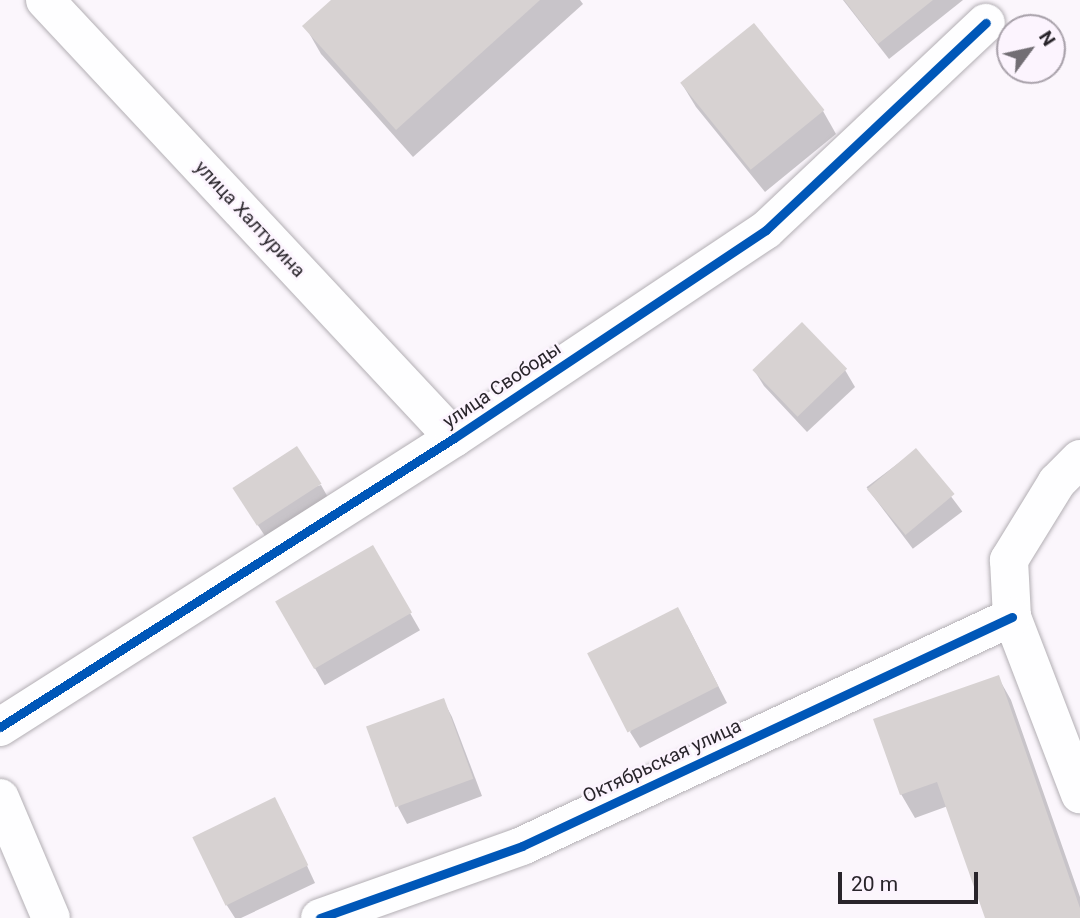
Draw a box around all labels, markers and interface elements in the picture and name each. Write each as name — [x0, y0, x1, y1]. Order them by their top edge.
north arrow — [996, 14, 1066, 84]
text: N — [1034, 26, 1061, 50]
street label: улица Халтурина — [190, 156, 310, 282]
street label: улица Свободы — [438, 337, 566, 433]
street label: Октябрьская улица — [579, 714, 745, 808]
scale bar — [842, 858, 982, 902]
text: 20 m — [851, 872, 898, 896]

